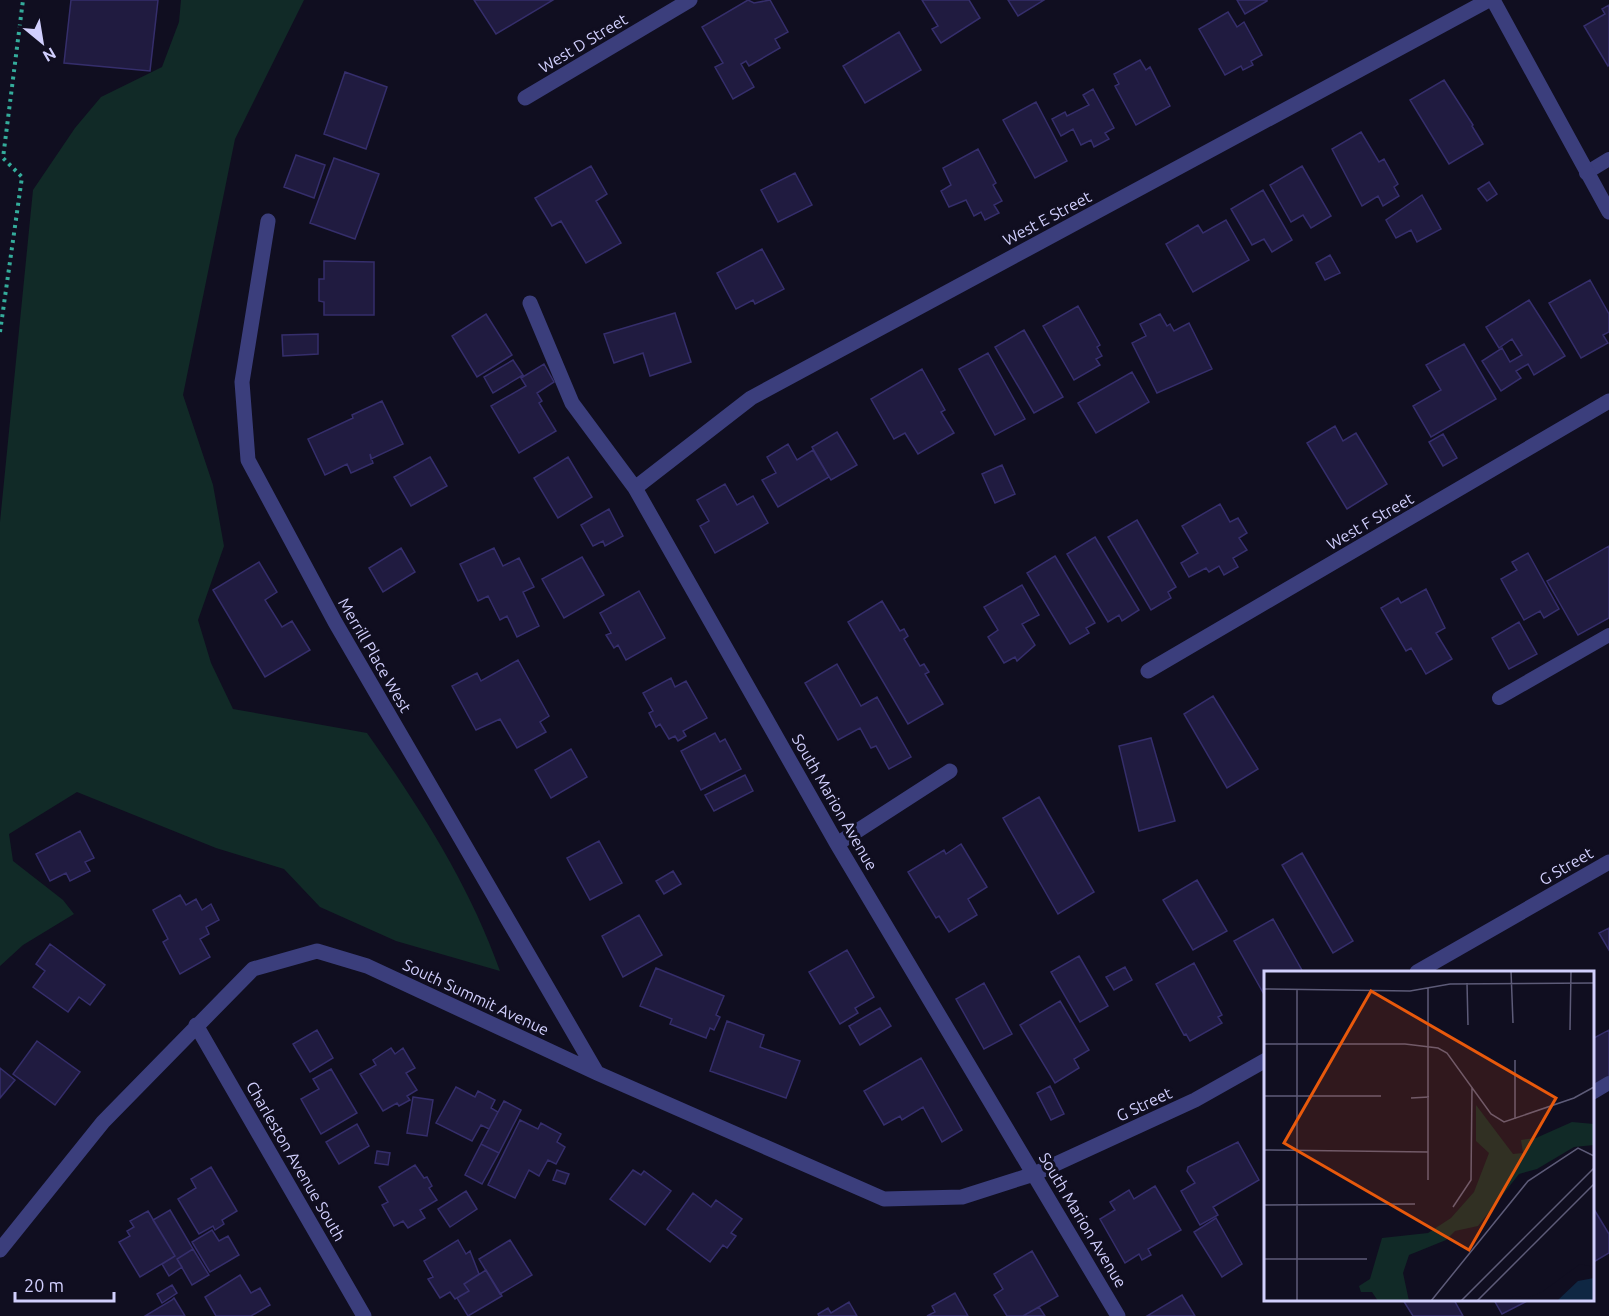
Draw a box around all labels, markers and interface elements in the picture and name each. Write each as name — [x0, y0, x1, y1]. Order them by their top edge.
street label: West D Street — [536, 9, 631, 76]
north arrow — [12, 12, 72, 72]
text: N — [40, 44, 59, 66]
street label: West E Street — [1000, 187, 1095, 249]
street label: West F Street — [1323, 489, 1417, 553]
street label: Merrill Place West — [335, 594, 415, 716]
street label: South Marion Avenue — [789, 731, 881, 873]
street label: G Street — [1536, 843, 1597, 889]
street label: South Summit Avenue — [400, 955, 552, 1039]
inset map — [1264, 971, 1594, 1301]
street label: Charleston Avenue South — [243, 1078, 349, 1244]
street label: G Street — [1113, 1083, 1175, 1125]
street label: South Marion Avenue — [1036, 1149, 1130, 1291]
scale bar — [15, 1265, 114, 1303]
text: 20 m — [24, 1275, 64, 1295]

